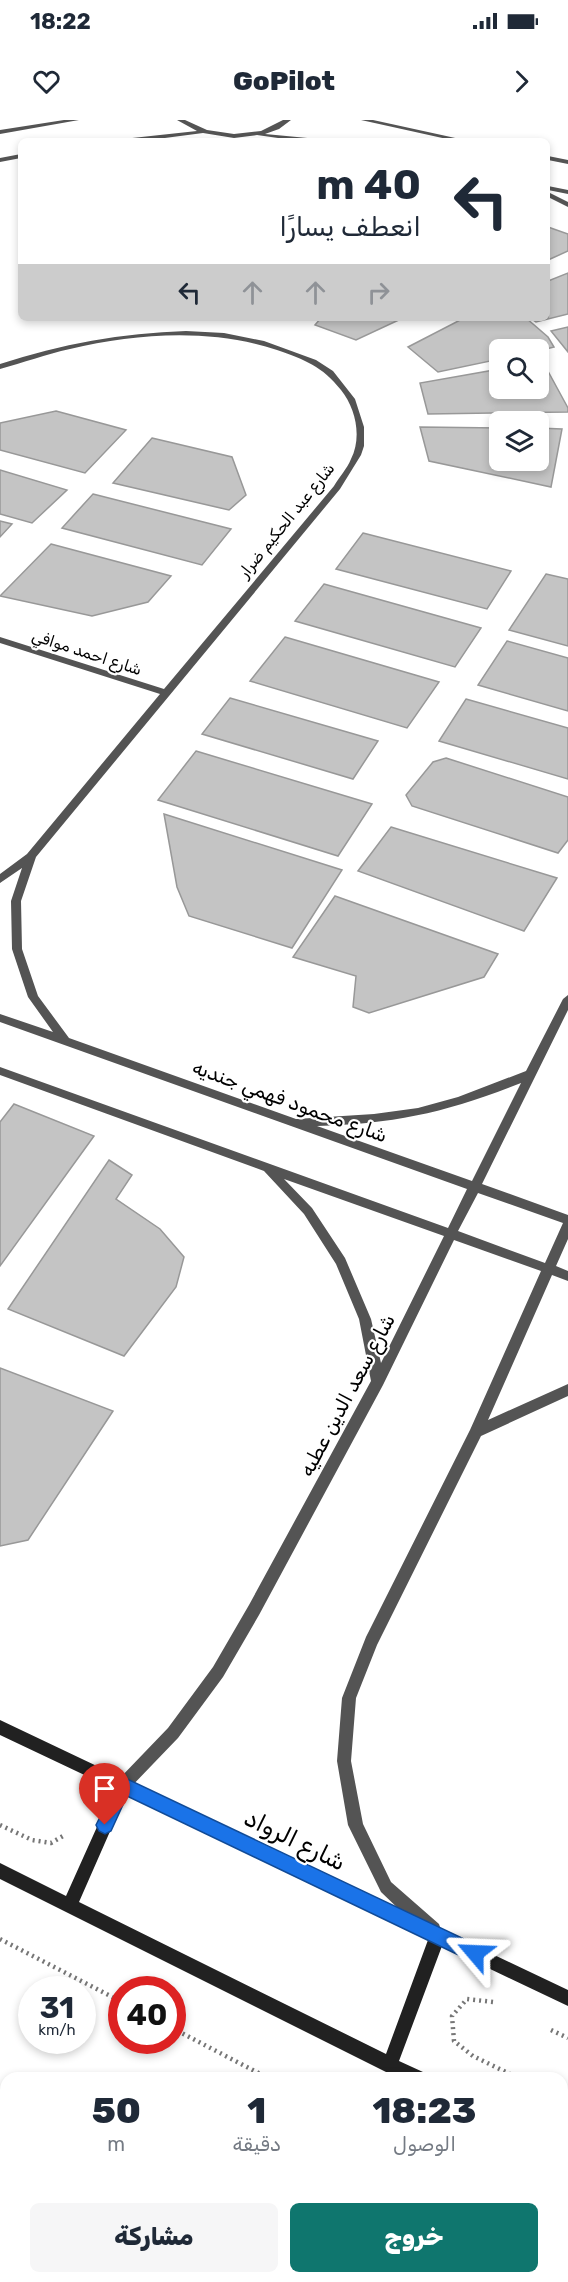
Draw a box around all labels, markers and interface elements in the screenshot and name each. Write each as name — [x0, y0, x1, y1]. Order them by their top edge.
text: 18:22 — [30, 8, 91, 35]
icon: heart — [30, 65, 63, 98]
text: GoPilot — [233, 65, 335, 97]
icon: forward — [505, 65, 538, 98]
text: 40 m — [316, 160, 421, 210]
icon: left — [442, 162, 520, 240]
text: انعطف يسارًا — [279, 211, 421, 243]
icon: left — [173, 276, 206, 309]
icon: ahead — [236, 276, 269, 309]
icon: ahead — [299, 276, 332, 309]
icon: right — [362, 276, 395, 309]
map controls — [489, 339, 549, 471]
button: search — [489, 339, 549, 399]
button: layers — [489, 411, 549, 471]
street label: شارع عبد الحكيم ضرار — [234, 459, 340, 584]
street label: شارع احمد موافي — [29, 626, 144, 682]
street label: شارع محمود فهمي جنديه — [188, 1055, 391, 1150]
street label: شارع سعد الدين عطيه — [294, 1310, 402, 1481]
pin — [79, 1763, 130, 1825]
icon: arrive — [88, 1772, 121, 1805]
street label: شارع الرواد — [239, 1803, 350, 1878]
position arrow — [443, 1921, 507, 1985]
speed limit sign: 40 — [108, 1976, 186, 2054]
text: 31 — [40, 1990, 74, 2026]
text: km/h — [38, 2021, 76, 2039]
text: 50 — [92, 2089, 141, 2132]
text: 1 — [247, 2089, 266, 2132]
text: 18:23 — [372, 2089, 476, 2132]
text: m — [107, 2132, 125, 2156]
text: دقيقة — [232, 2132, 281, 2156]
text: الوصول — [393, 2132, 456, 2156]
button: مشاركة — [30, 2203, 278, 2272]
button: خروج — [290, 2203, 538, 2272]

